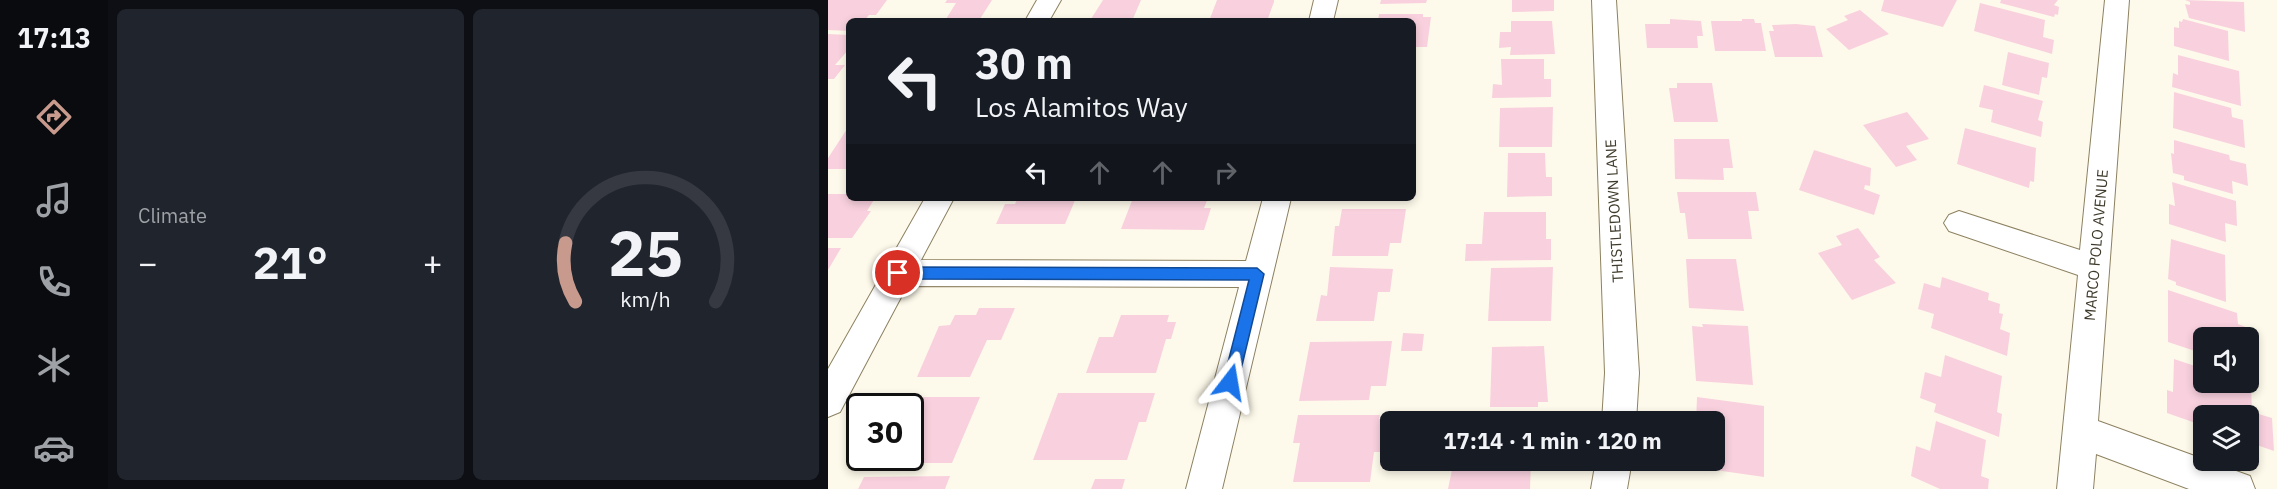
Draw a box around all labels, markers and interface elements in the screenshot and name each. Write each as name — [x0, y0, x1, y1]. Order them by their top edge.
text: 17:13 — [17, 20, 91, 55]
text: 30 m — [975, 36, 1073, 91]
icon: left — [876, 42, 954, 120]
text: Los Alamitos Way — [975, 89, 1188, 124]
icon: directions — [33, 96, 75, 138]
street label: THISTLEDOWN LANE — [1601, 139, 1627, 283]
icon: left — [1020, 156, 1053, 189]
icon: ahead — [1083, 156, 1116, 189]
icon: ahead — [1146, 156, 1179, 189]
icon: right — [1209, 156, 1242, 189]
street label: MARCO POLO AVENUE — [2080, 169, 2112, 321]
icon: music — [33, 179, 75, 221]
text: Climate — [138, 202, 207, 229]
text: 25 — [608, 212, 683, 293]
text: 21° — [253, 233, 328, 291]
text: − — [138, 241, 158, 284]
text: + — [423, 241, 443, 284]
pin — [872, 247, 923, 298]
icon: arrive — [881, 256, 914, 289]
icon: phone — [33, 261, 75, 303]
text: km/h — [621, 285, 671, 313]
map controls — [2193, 327, 2259, 471]
button: sound — [2193, 327, 2259, 393]
icon: climate — [33, 344, 75, 386]
position arrow — [1198, 350, 1262, 414]
speed limit sign: 30 — [846, 393, 924, 471]
button: layers — [2193, 405, 2259, 471]
text: 17:14 · 1 min · 120 m — [1443, 426, 1662, 455]
icon: car — [33, 427, 75, 469]

